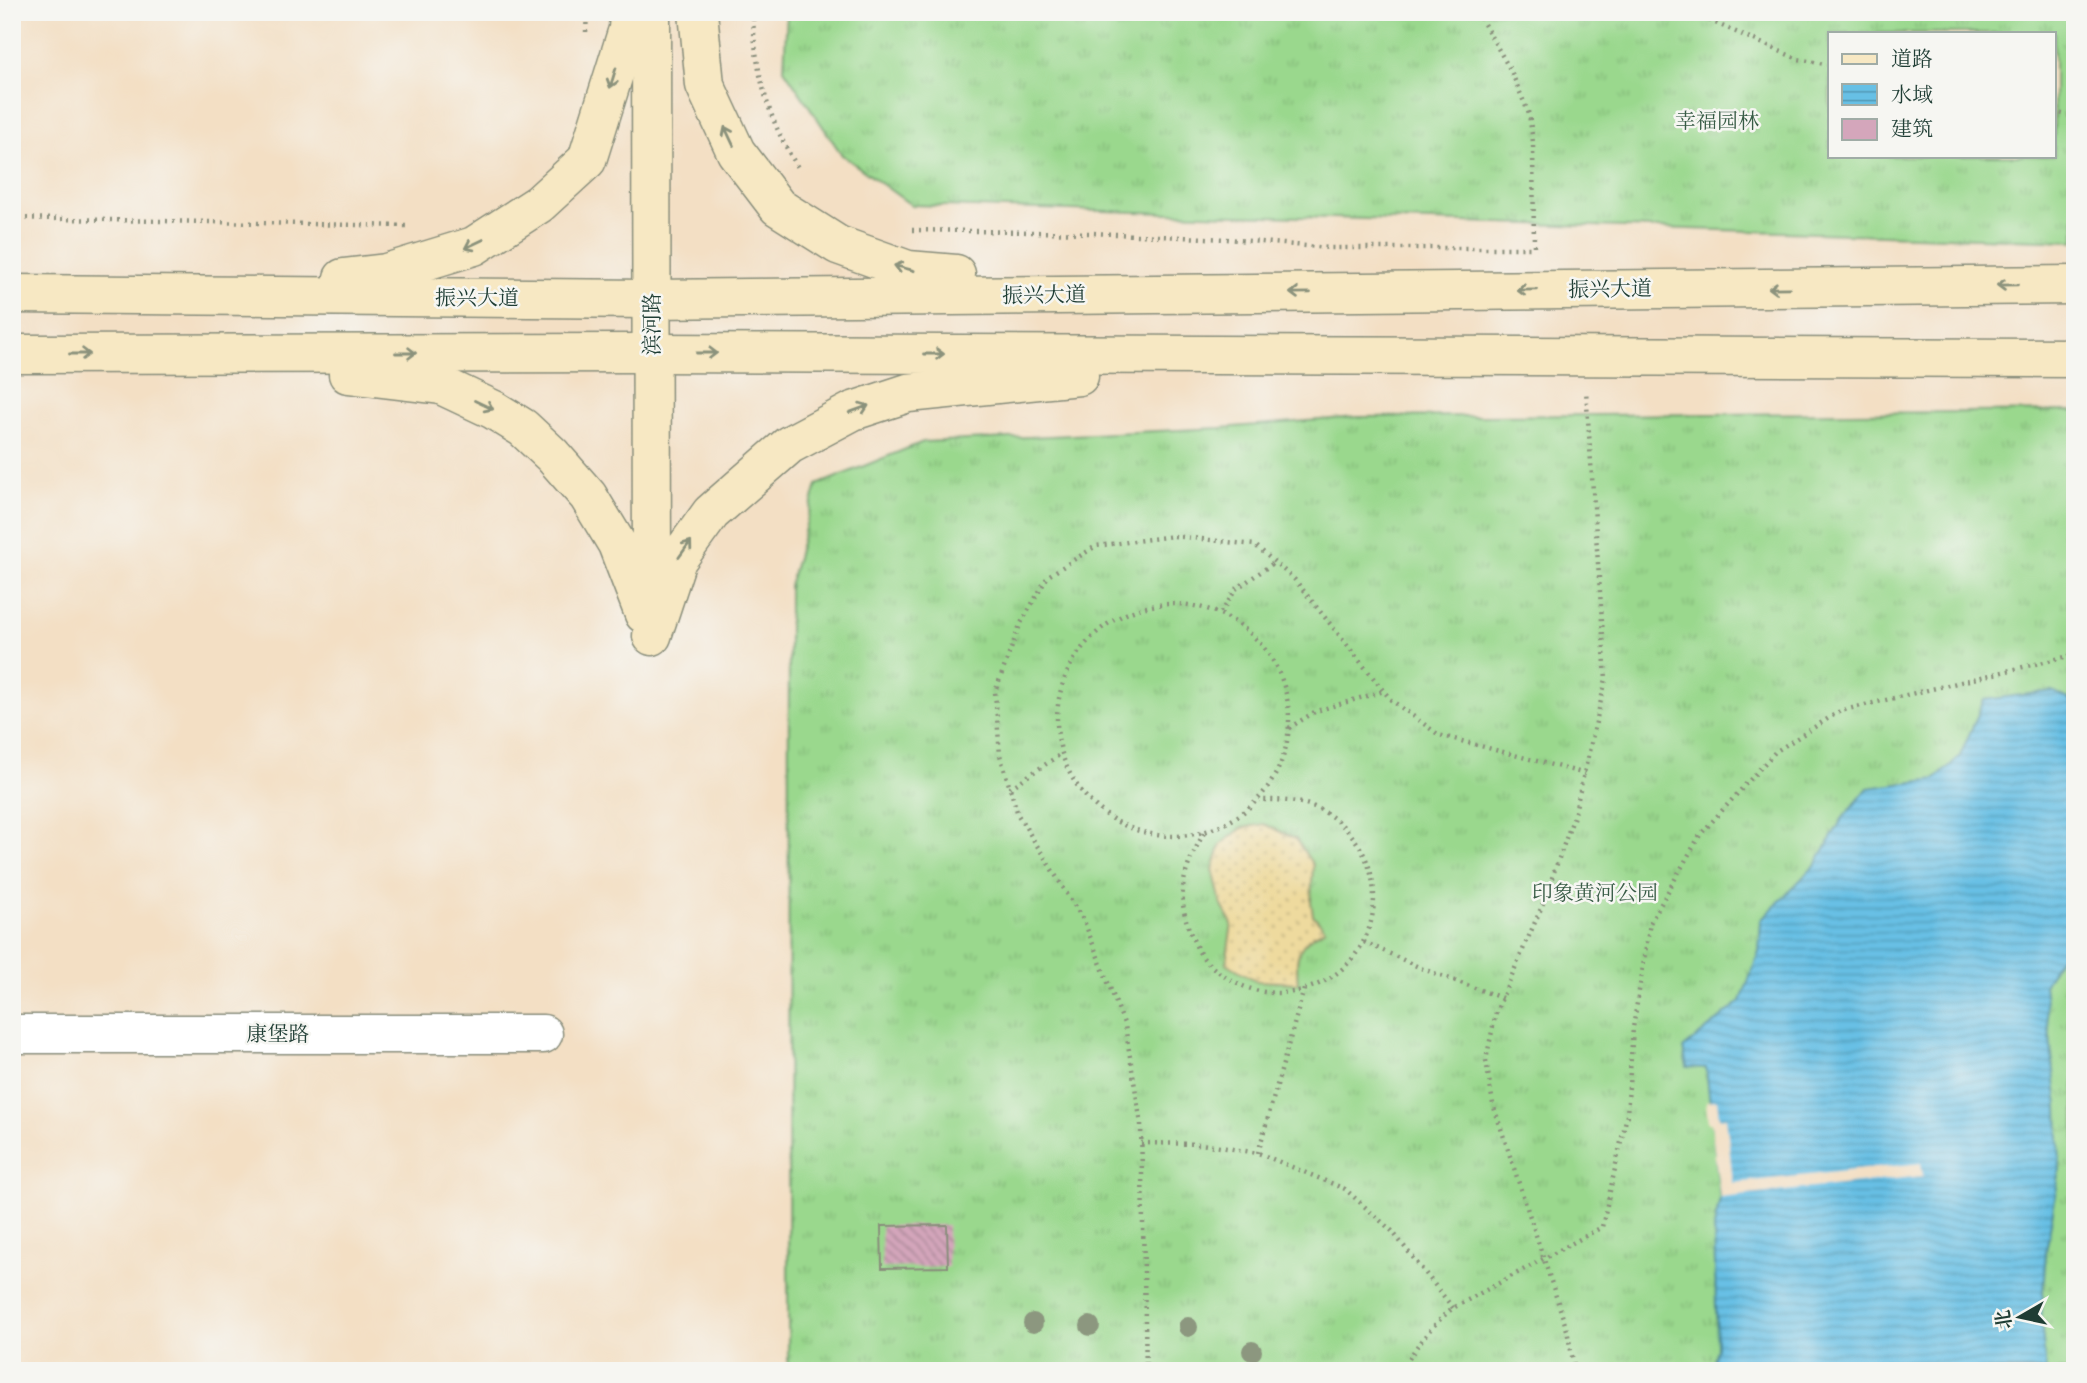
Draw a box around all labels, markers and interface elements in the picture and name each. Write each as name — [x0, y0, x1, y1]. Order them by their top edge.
legend — [1828, 32, 2056, 158]
text: 道路 — [1891, 46, 1933, 75]
one-way arrow — [605, 67, 618, 89]
text: 水域 — [1891, 82, 1933, 111]
park label: 幸福园林 — [1675, 108, 1759, 137]
text: 建筑 — [1891, 116, 1933, 145]
one-way arrow — [722, 126, 735, 147]
one-way arrow — [464, 238, 485, 251]
one-way arrow — [894, 261, 916, 274]
street label: 振兴大道 — [1568, 275, 1652, 306]
one-way arrow — [1995, 278, 2018, 292]
street label: 振兴大道 — [1002, 281, 1086, 312]
one-way arrow — [1768, 281, 1791, 294]
one-way arrow — [1516, 283, 1539, 297]
street label: 振兴大道 — [435, 285, 519, 314]
one-way arrow — [1288, 286, 1311, 299]
street label: 滨河路 — [639, 293, 668, 356]
one-way arrow — [394, 346, 417, 360]
one-way arrow — [695, 346, 718, 360]
one-way arrow — [69, 347, 92, 361]
one-way arrow — [923, 347, 946, 361]
one-way arrow — [473, 399, 494, 412]
one-way arrow — [848, 402, 870, 415]
one-way arrow — [677, 540, 692, 559]
park label: 印象黄河公园 — [1532, 880, 1658, 909]
street label: 康堡路 — [247, 1021, 310, 1050]
north arrow — [1986, 1282, 2056, 1352]
text: 北 — [1991, 1308, 2020, 1331]

